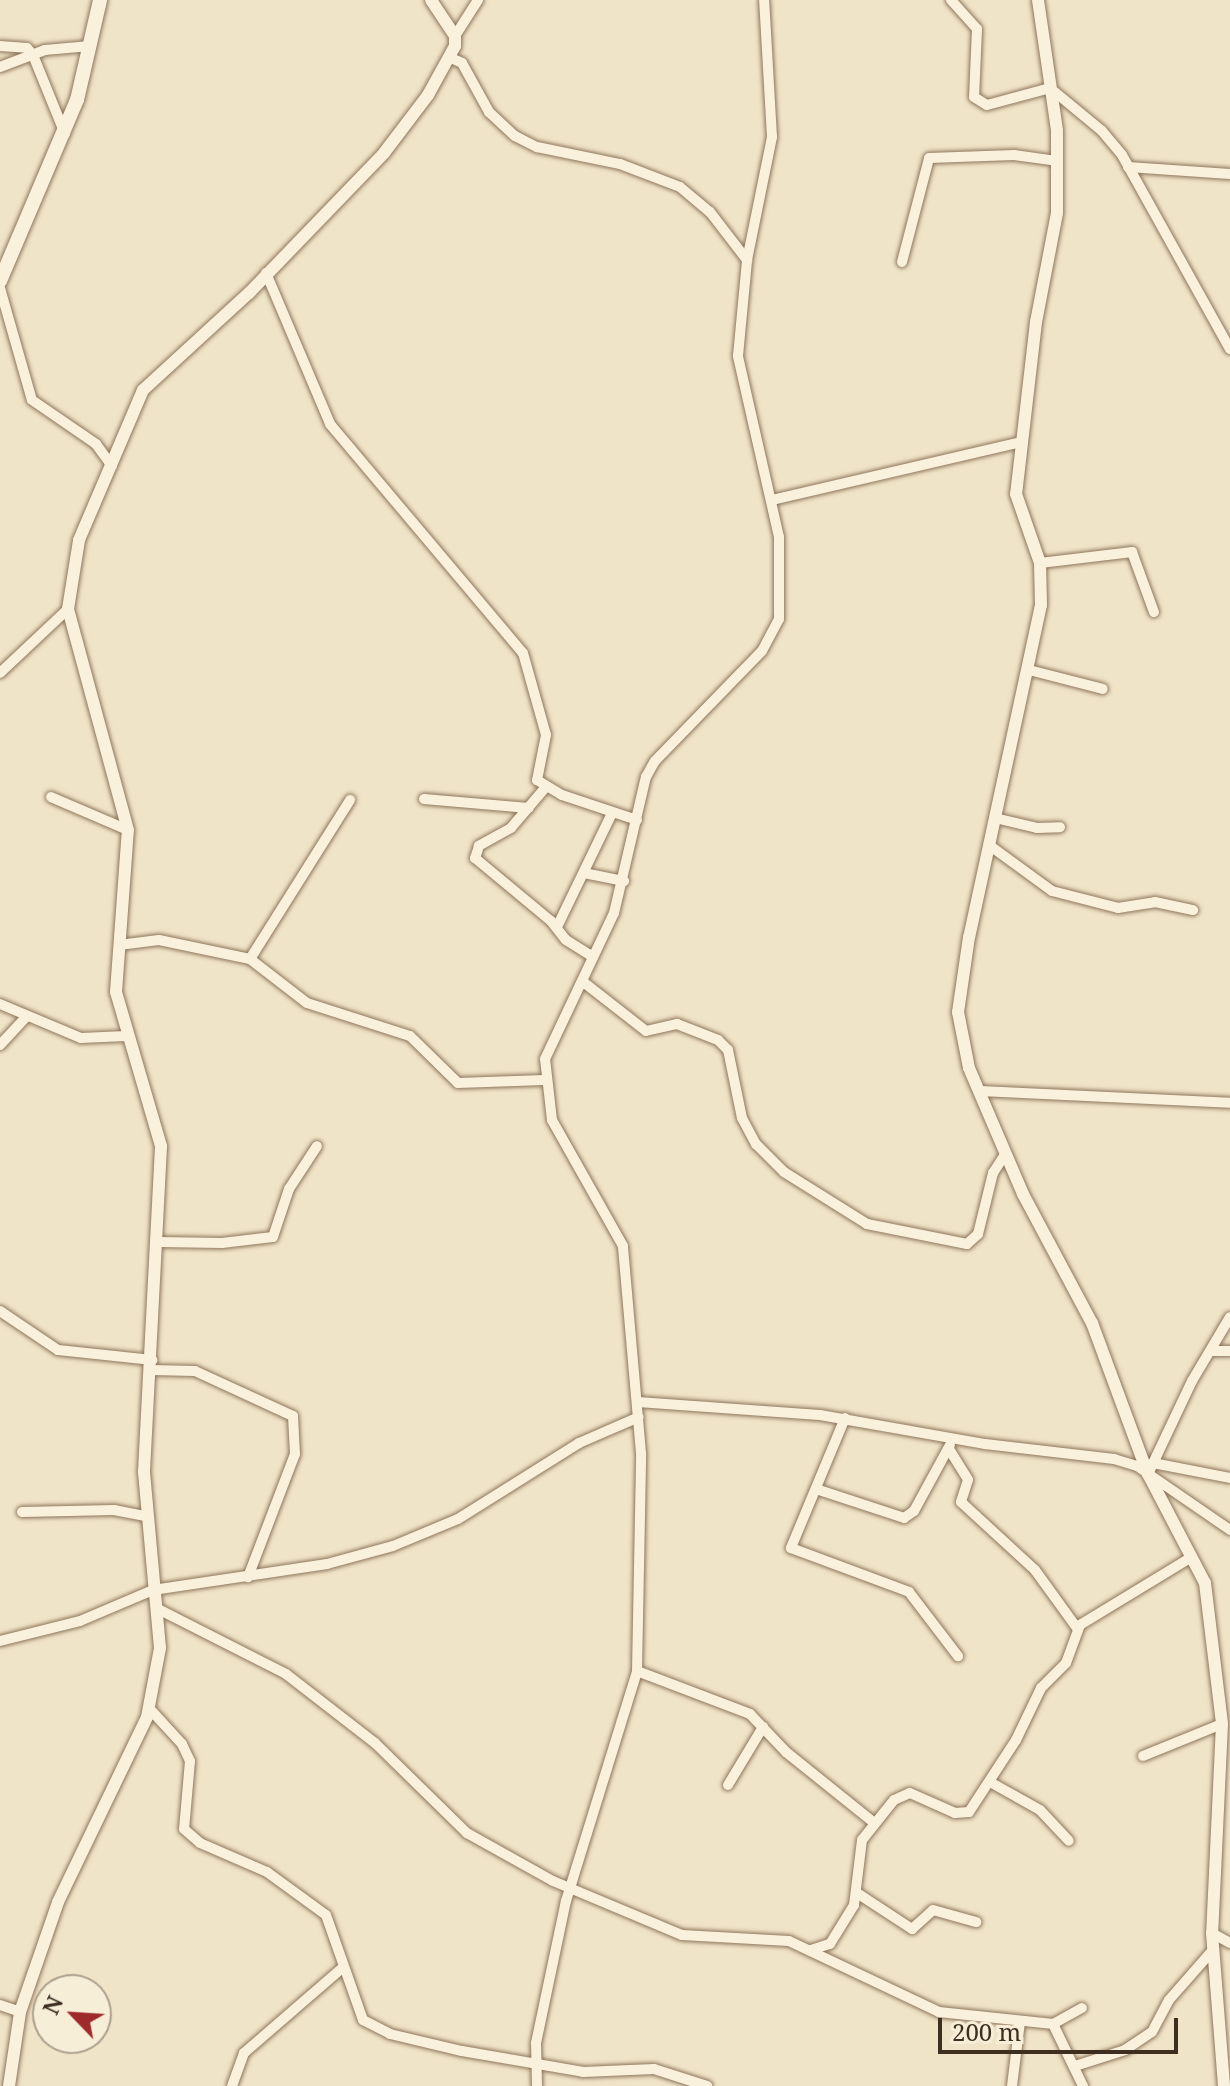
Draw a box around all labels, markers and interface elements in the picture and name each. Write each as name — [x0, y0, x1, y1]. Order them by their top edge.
north arrow — [32, 1974, 112, 2054]
text: N — [35, 1991, 69, 2019]
scale bar — [942, 2002, 1182, 2052]
text: 200 m — [952, 2015, 1021, 2048]

